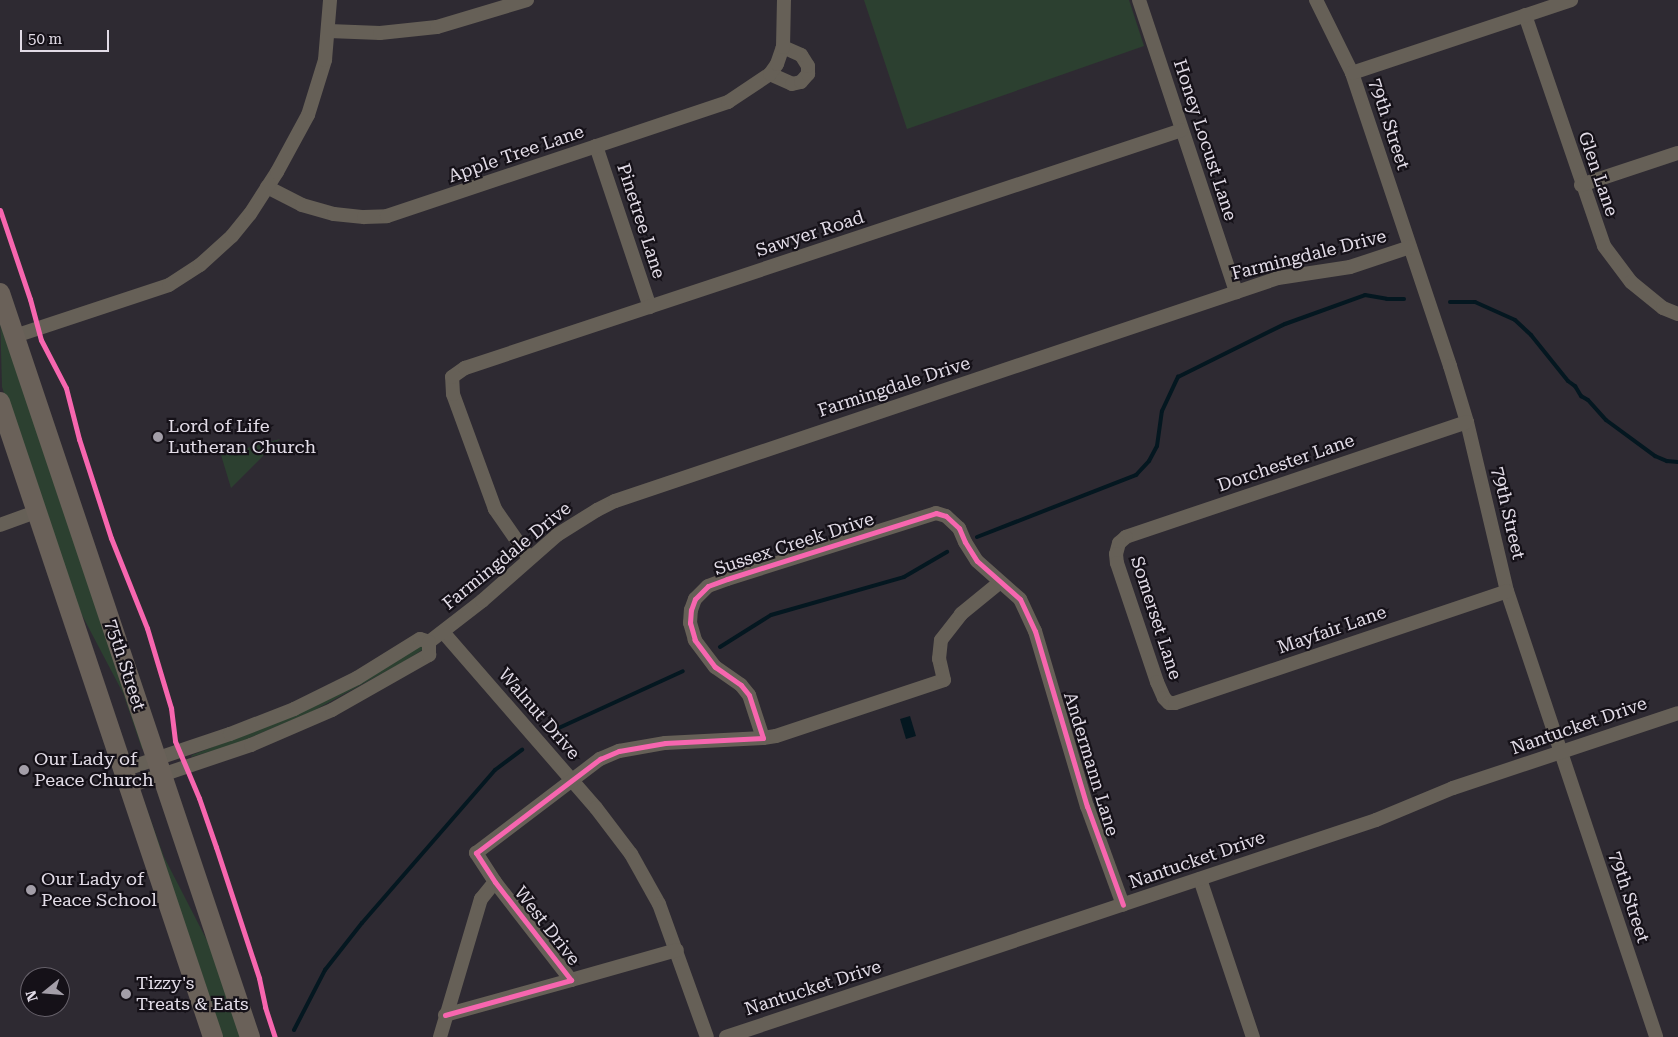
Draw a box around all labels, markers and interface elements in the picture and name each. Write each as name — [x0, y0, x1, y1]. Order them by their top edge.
scale bar — [22, 20, 111, 52]
text: 50 m — [28, 30, 62, 48]
street label: Honey Locust Lane — [1169, 57, 1241, 223]
street label: 79th Street — [1364, 76, 1414, 172]
street label: Apple Tree Lane — [445, 121, 587, 187]
street label: Glen Lane — [1573, 129, 1623, 219]
street label: Pinetree Lane — [612, 161, 670, 281]
street label: Sawyer Road — [753, 206, 867, 262]
street label: Farmingdale Drive — [1229, 225, 1389, 285]
street label: Farmingdale Drive — [815, 352, 973, 422]
place label: Lord of Life Lutheran Church — [168, 416, 316, 458]
street label: Dorchester Lane — [1215, 429, 1357, 497]
marker: Lord of Life Lutheran Church — [152, 431, 164, 443]
street label: 79th Street — [1487, 464, 1529, 562]
street label: Farmingdale Drive — [438, 498, 576, 614]
street label: Sussex Creek Drive — [711, 508, 877, 580]
street label: Somerset Lane — [1126, 554, 1186, 682]
street label: Mayfair Lane — [1275, 601, 1389, 659]
street label: 75th Street — [100, 617, 150, 713]
street label: Walnut Drive — [494, 664, 584, 764]
street label: Andermann Lane — [1059, 689, 1123, 839]
street label: Nantucket Drive — [1508, 693, 1650, 759]
place label: Our Lady of Peace Church — [34, 749, 154, 792]
marker: Our Lady of Peace Church — [18, 764, 30, 776]
street label: Nantucket Drive — [1126, 827, 1268, 893]
street label: 79th Street — [1604, 849, 1654, 945]
place label: Our Lady of Peace School — [41, 869, 157, 912]
street label: West Drive — [509, 882, 585, 970]
marker: Our Lady of Peace School — [25, 884, 37, 896]
street label: Nantucket Drive — [742, 956, 884, 1020]
north arrow — [20, 967, 70, 1017]
place label: Tizzy's Treats & Eats — [136, 973, 249, 1016]
marker: Tizzy's Treats & Eats — [120, 988, 132, 1000]
text: N — [22, 989, 41, 1004]

